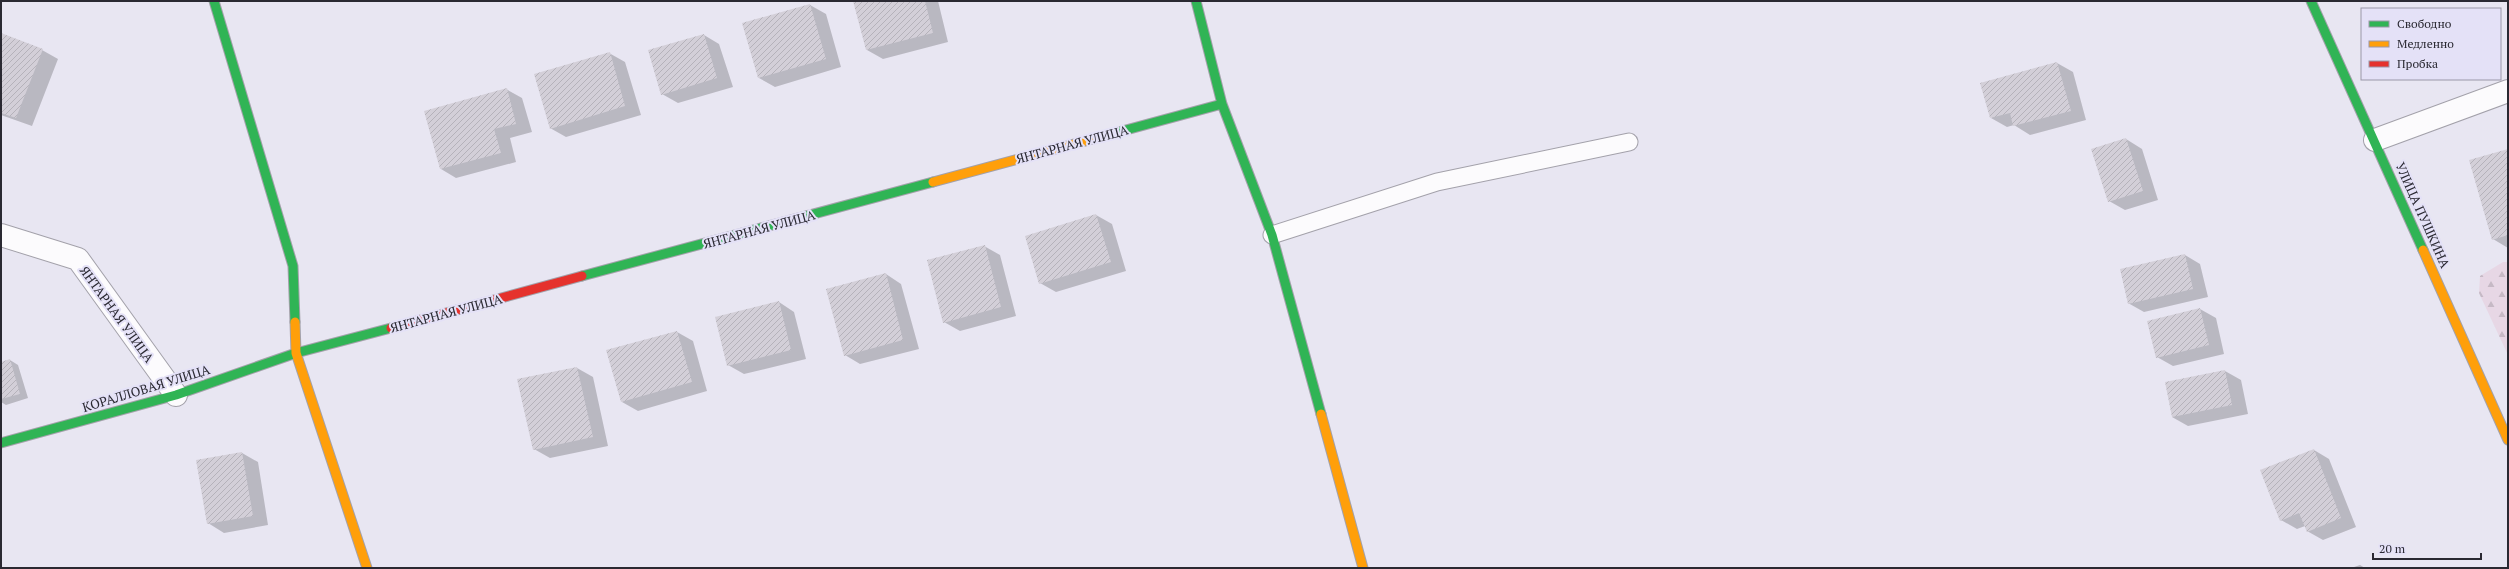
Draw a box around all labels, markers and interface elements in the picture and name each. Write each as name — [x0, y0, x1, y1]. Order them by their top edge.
legend — [2361, 8, 2501, 80]
text: Свободно — [2397, 16, 2452, 31]
text: Медленно — [2397, 36, 2454, 51]
text: Пробка — [2397, 56, 2438, 71]
street label: ЯНТАРНАЯ УЛИЦА — [1014, 120, 1130, 168]
street label: УЛИЦА ПУШКИНА — [2392, 159, 2454, 271]
street label: ЯНТАРНАЯ УЛИЦА — [701, 205, 817, 253]
street label: ЯНТАРНАЯ УЛИЦА — [76, 262, 158, 366]
street label: ЯНТАРНАЯ УЛИЦА — [388, 289, 504, 337]
street label: КОРАЛЛОВАЯ УЛИЦА — [80, 360, 212, 416]
scale bar — [2373, 535, 2481, 561]
text: 20 m — [2379, 541, 2406, 556]

